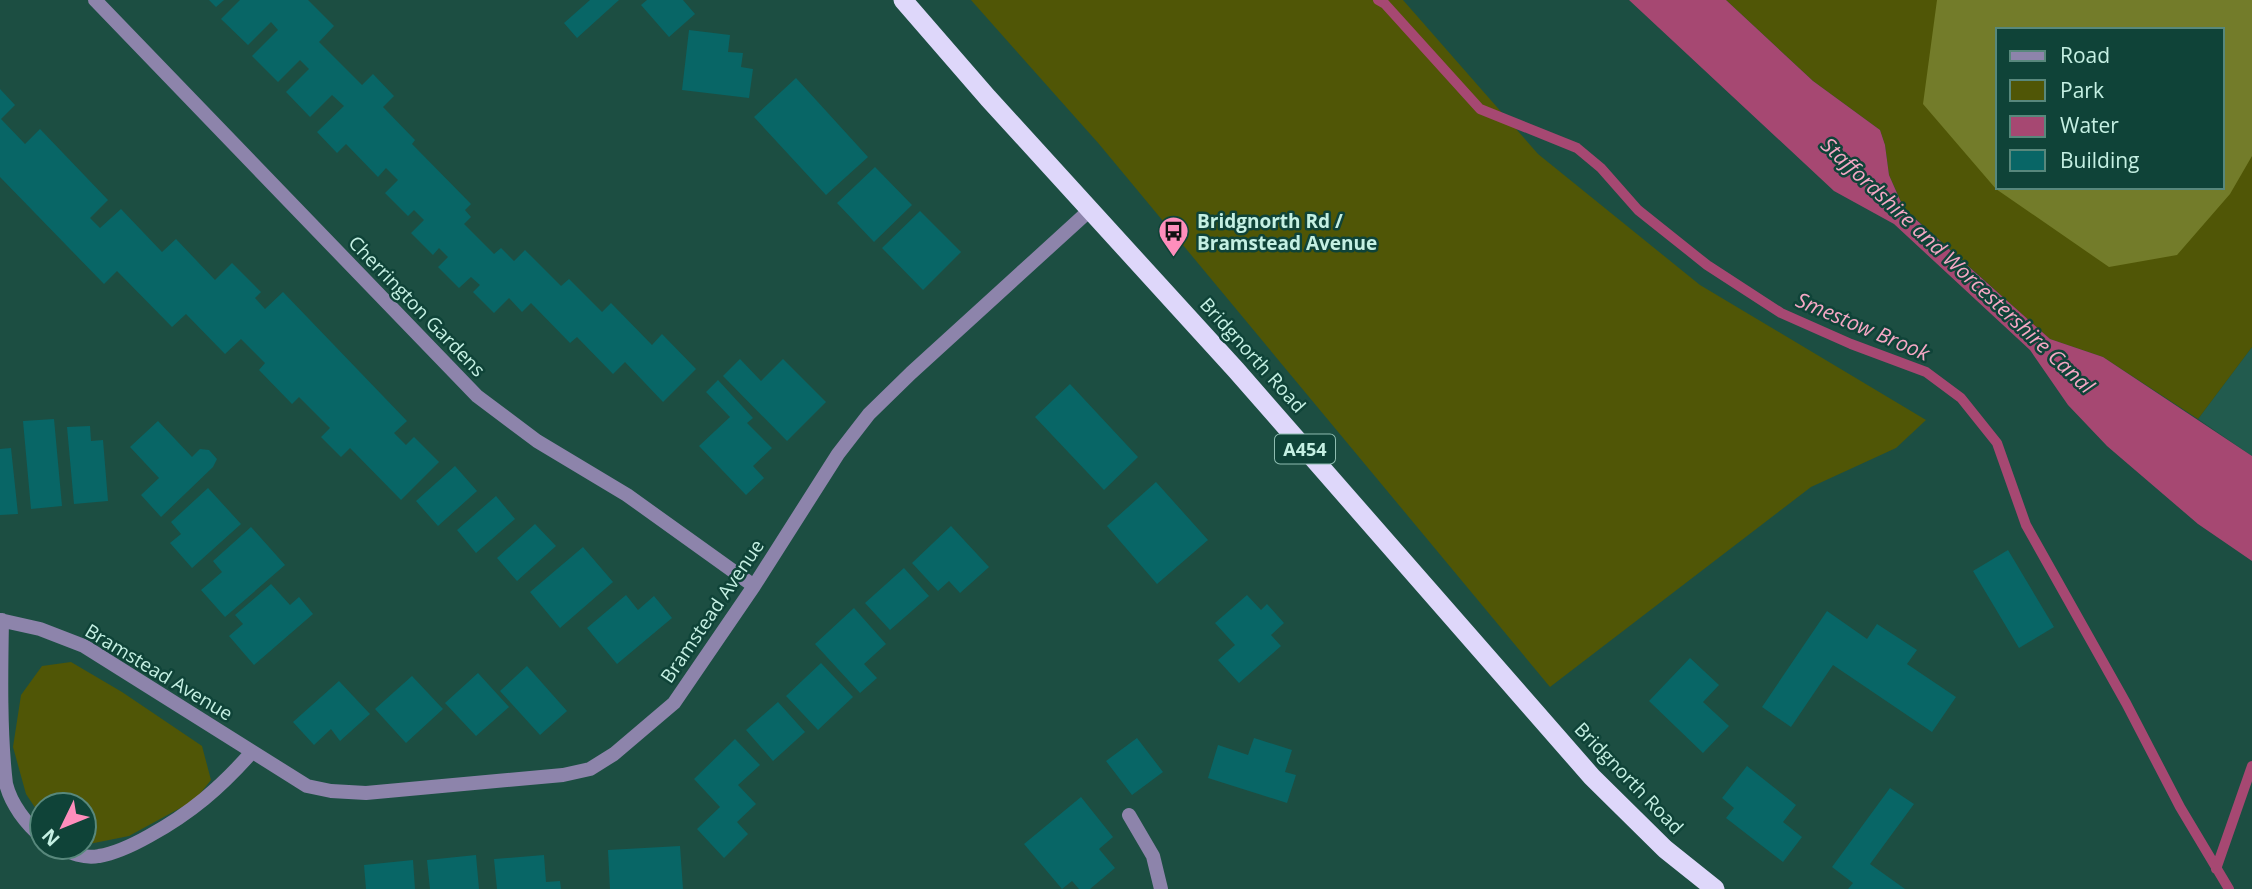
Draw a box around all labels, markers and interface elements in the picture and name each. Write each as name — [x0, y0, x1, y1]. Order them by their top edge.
legend — [1996, 28, 2224, 189]
text: Road — [2060, 41, 2110, 69]
text: Park — [2060, 76, 2104, 104]
text: Water — [2060, 111, 2119, 139]
water label: Staffordshire and Worcestershire Canal — [1815, 131, 2101, 400]
text: Building — [2060, 146, 2139, 174]
place label: Bridgnorth Rd / Bramstead Avenue — [1197, 208, 1377, 256]
bus stop icon: Bridgnorth Rd / Bramstead Avenue — [1157, 215, 1191, 259]
street label: Cherrington Gardens — [343, 230, 491, 382]
water label: Smestow Brook — [1792, 285, 1935, 367]
street label: Bridgnorth Road — [1194, 292, 1312, 418]
road number: A454 — [1275, 434, 1335, 463]
street label: Bramstead Avenue — [654, 534, 770, 688]
street label: Bramstead Avenue — [80, 618, 238, 726]
street label: Bridgnorth Road — [1569, 716, 1689, 840]
north arrow — [28, 791, 98, 861]
text: N — [36, 823, 65, 852]

